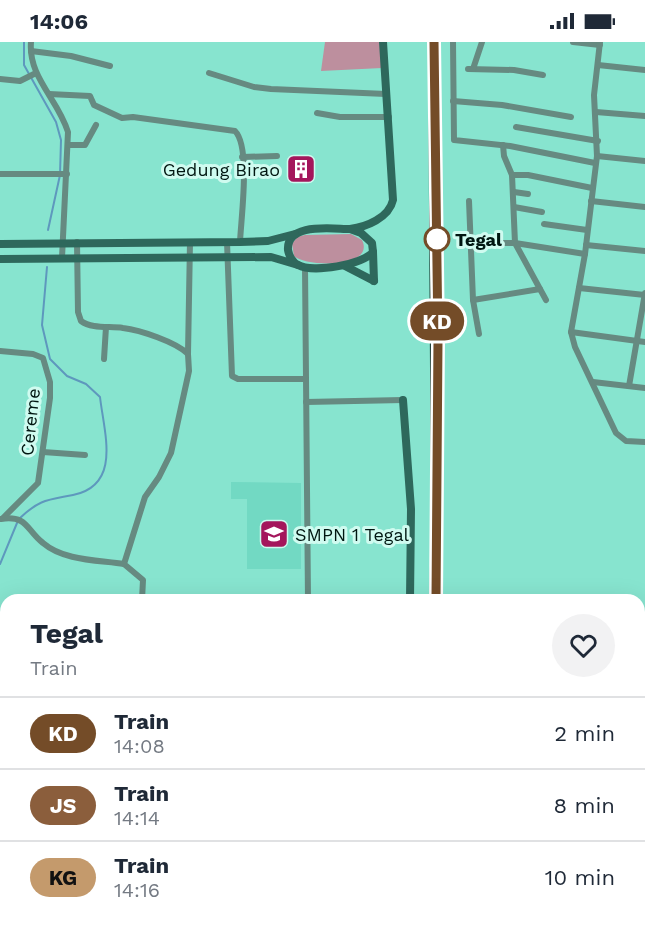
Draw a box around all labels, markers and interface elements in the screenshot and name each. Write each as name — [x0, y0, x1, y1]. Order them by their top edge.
text: 14:06 — [30, 9, 88, 34]
building icon: Gedung Birao — [285, 153, 317, 185]
place label: Gedung Birao — [163, 159, 280, 180]
marker: Tegal — [424, 226, 450, 252]
place label: Tegal — [455, 229, 502, 250]
line badge: KD — [410, 302, 464, 340]
text: KD — [422, 309, 452, 334]
street label: Cereme — [16, 387, 44, 457]
school or university icon: SMPN 1 Tegal — [258, 518, 290, 550]
place label: SMPN 1 Tegal — [295, 524, 410, 545]
button: heart — [552, 614, 615, 677]
text: Tegal — [30, 617, 103, 650]
text: Train — [30, 656, 78, 680]
text: Train — [114, 709, 169, 734]
text: KD — [48, 721, 78, 746]
text: 2 min — [554, 721, 615, 746]
text: 14:08 — [114, 734, 165, 758]
text: Train — [114, 781, 169, 806]
text: JS — [50, 793, 76, 818]
text: 8 min — [554, 793, 615, 818]
text: 14:14 — [114, 806, 160, 830]
text: Train — [114, 853, 169, 878]
text: KG — [49, 865, 77, 890]
text: 10 min — [545, 865, 615, 890]
text: 14:16 — [114, 878, 160, 902]

